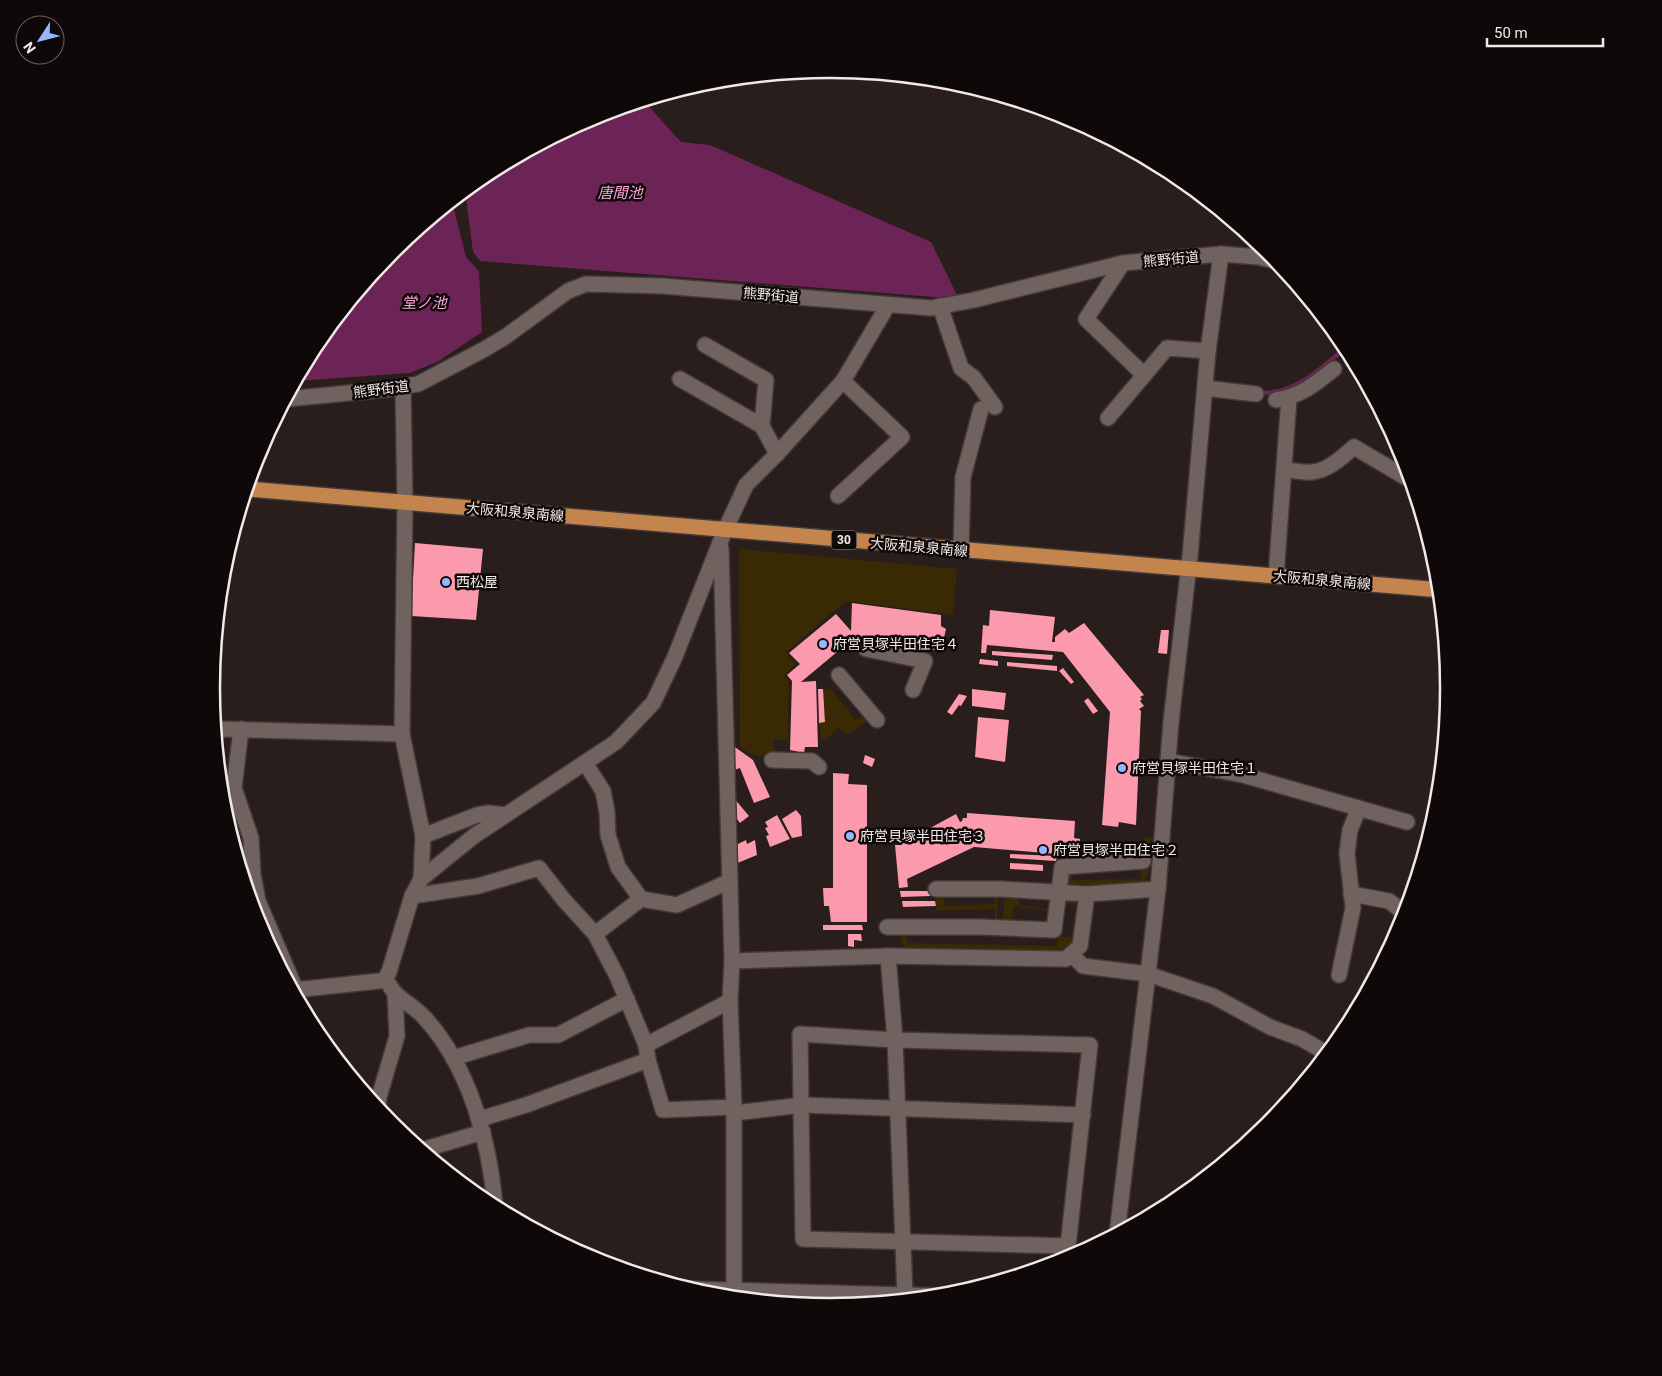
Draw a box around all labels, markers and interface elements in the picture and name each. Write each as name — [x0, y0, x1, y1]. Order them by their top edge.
north arrow — [15, 15, 65, 65]
scale bar — [1487, 15, 1603, 47]
text: 50 m — [1494, 24, 1528, 42]
text: N — [20, 39, 39, 56]
water label: 唐間池 — [597, 184, 644, 202]
street label: 熊野街道 — [1142, 249, 1200, 269]
street label: 熊野街道 — [742, 285, 800, 305]
water label: 堂ノ池 — [401, 294, 448, 312]
street label: 熊野街道 — [352, 378, 410, 400]
street label: 大阪和泉泉南線 — [465, 500, 565, 524]
road number: 30 — [832, 530, 856, 550]
street label: 大阪和泉泉南線 — [869, 535, 969, 559]
street label: 大阪和泉泉南線 — [1272, 568, 1372, 592]
place label: 西松屋 — [456, 574, 498, 590]
marker: 西松屋 — [440, 576, 452, 588]
place label: 府営貝塚半田住宅４ — [833, 636, 959, 652]
marker: 府営貝塚半田住宅４ — [817, 638, 829, 650]
place label: 府営貝塚半田住宅１ — [1132, 760, 1258, 776]
marker: 府営貝塚半田住宅１ — [1116, 762, 1128, 774]
place label: 府営貝塚半田住宅３ — [860, 828, 986, 844]
marker: 府営貝塚半田住宅３ — [844, 830, 856, 842]
place label: 府営貝塚半田住宅２ — [1053, 842, 1179, 858]
marker: 府営貝塚半田住宅２ — [1037, 844, 1049, 856]

